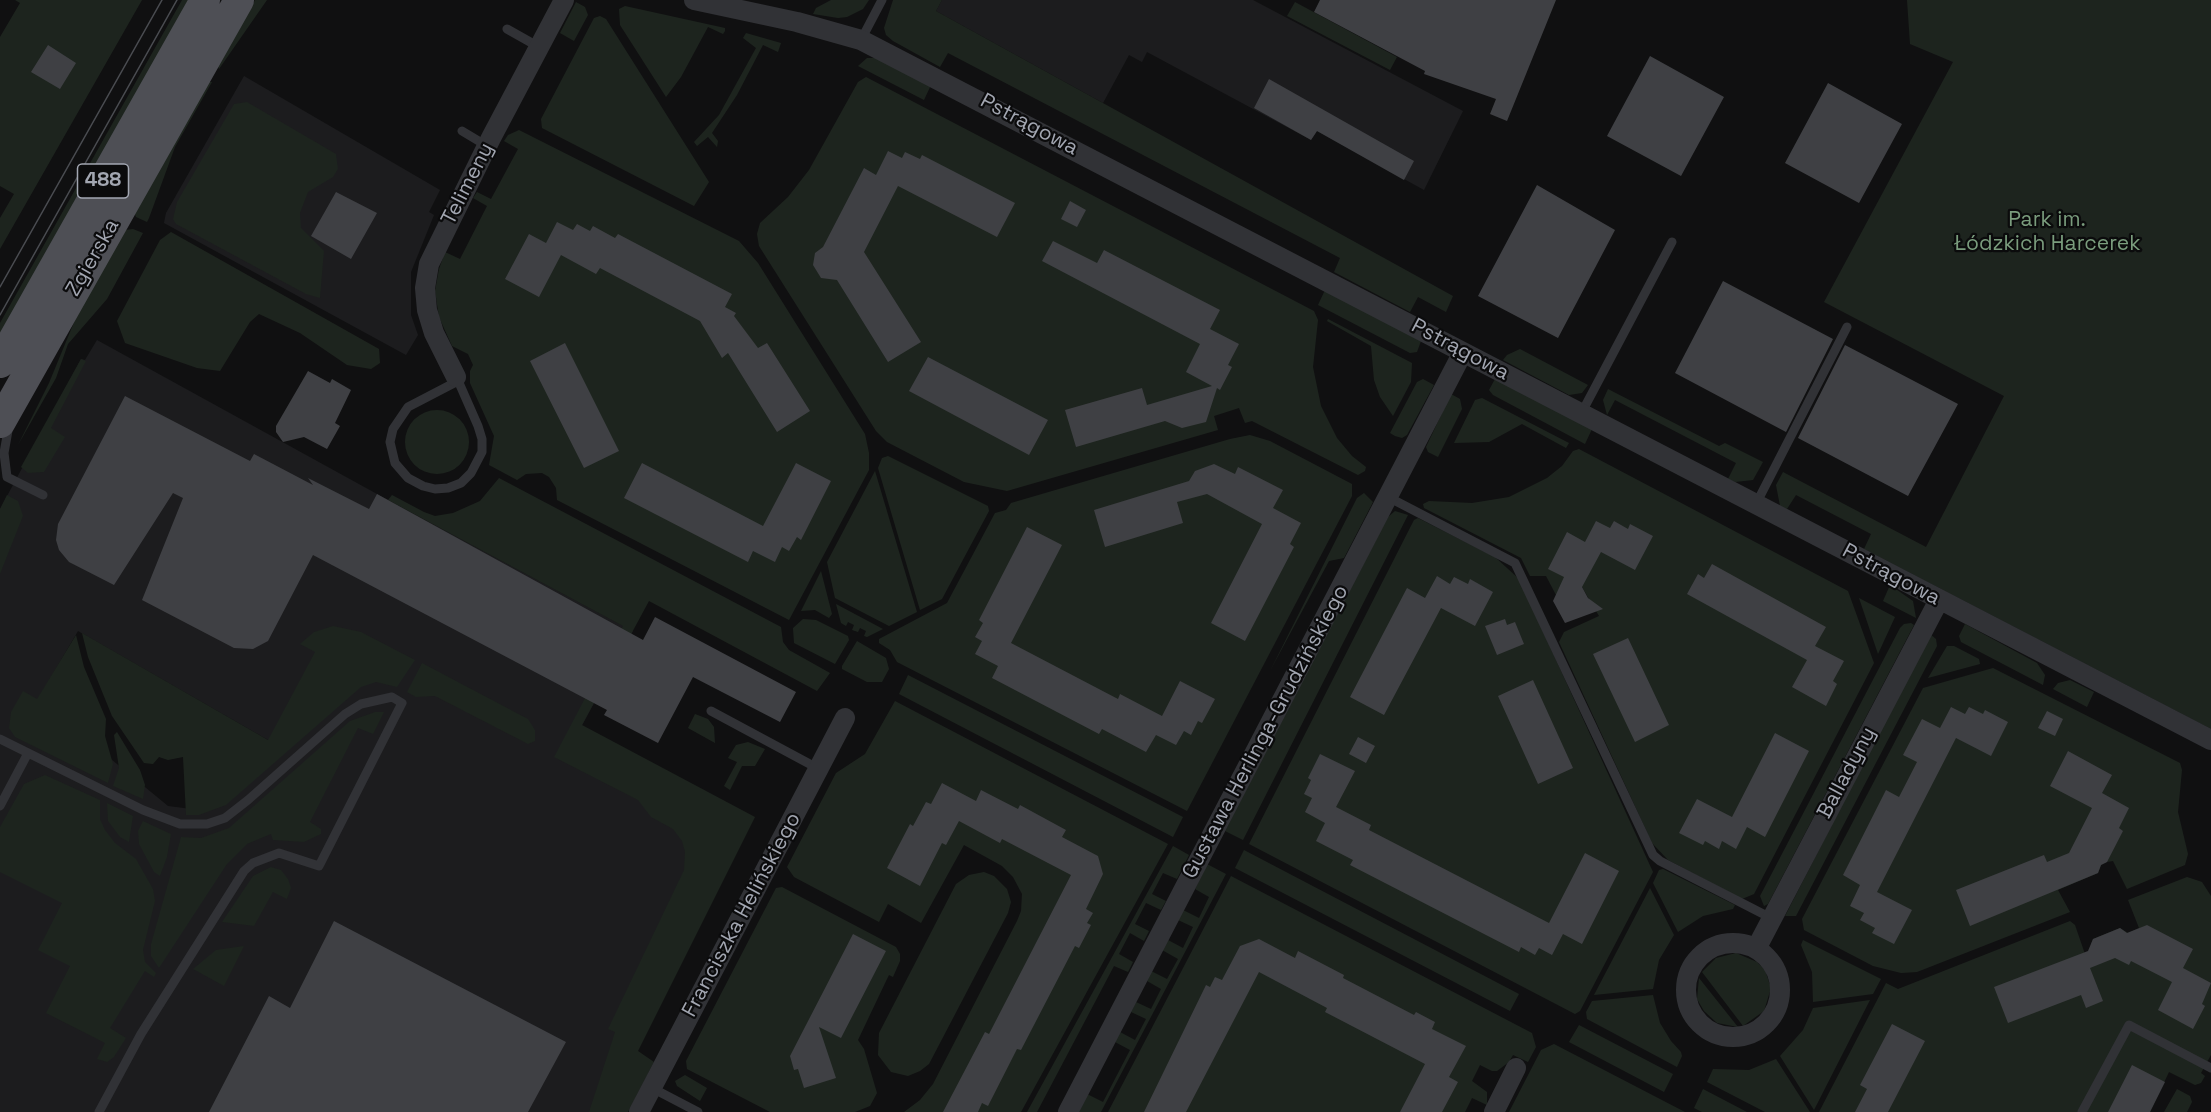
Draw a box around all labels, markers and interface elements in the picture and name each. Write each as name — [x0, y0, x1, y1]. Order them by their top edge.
street label: Pstrągowa — [976, 89, 1082, 161]
street label: Telimeny — [437, 139, 499, 229]
road number: 488 — [78, 164, 128, 198]
park label: Park im. Łódzkich Harcerek — [1954, 207, 2140, 257]
street label: Zgierska — [61, 215, 125, 301]
street label: Pstrągowa — [1407, 314, 1513, 386]
street label: Pstrągowa — [1838, 539, 1944, 611]
street label: Gustawa Herlinga-Grudzińskiego — [1178, 581, 1354, 883]
street label: Balladyny — [1812, 723, 1882, 823]
street label: Franciszka Helińskiego — [677, 808, 807, 1022]

